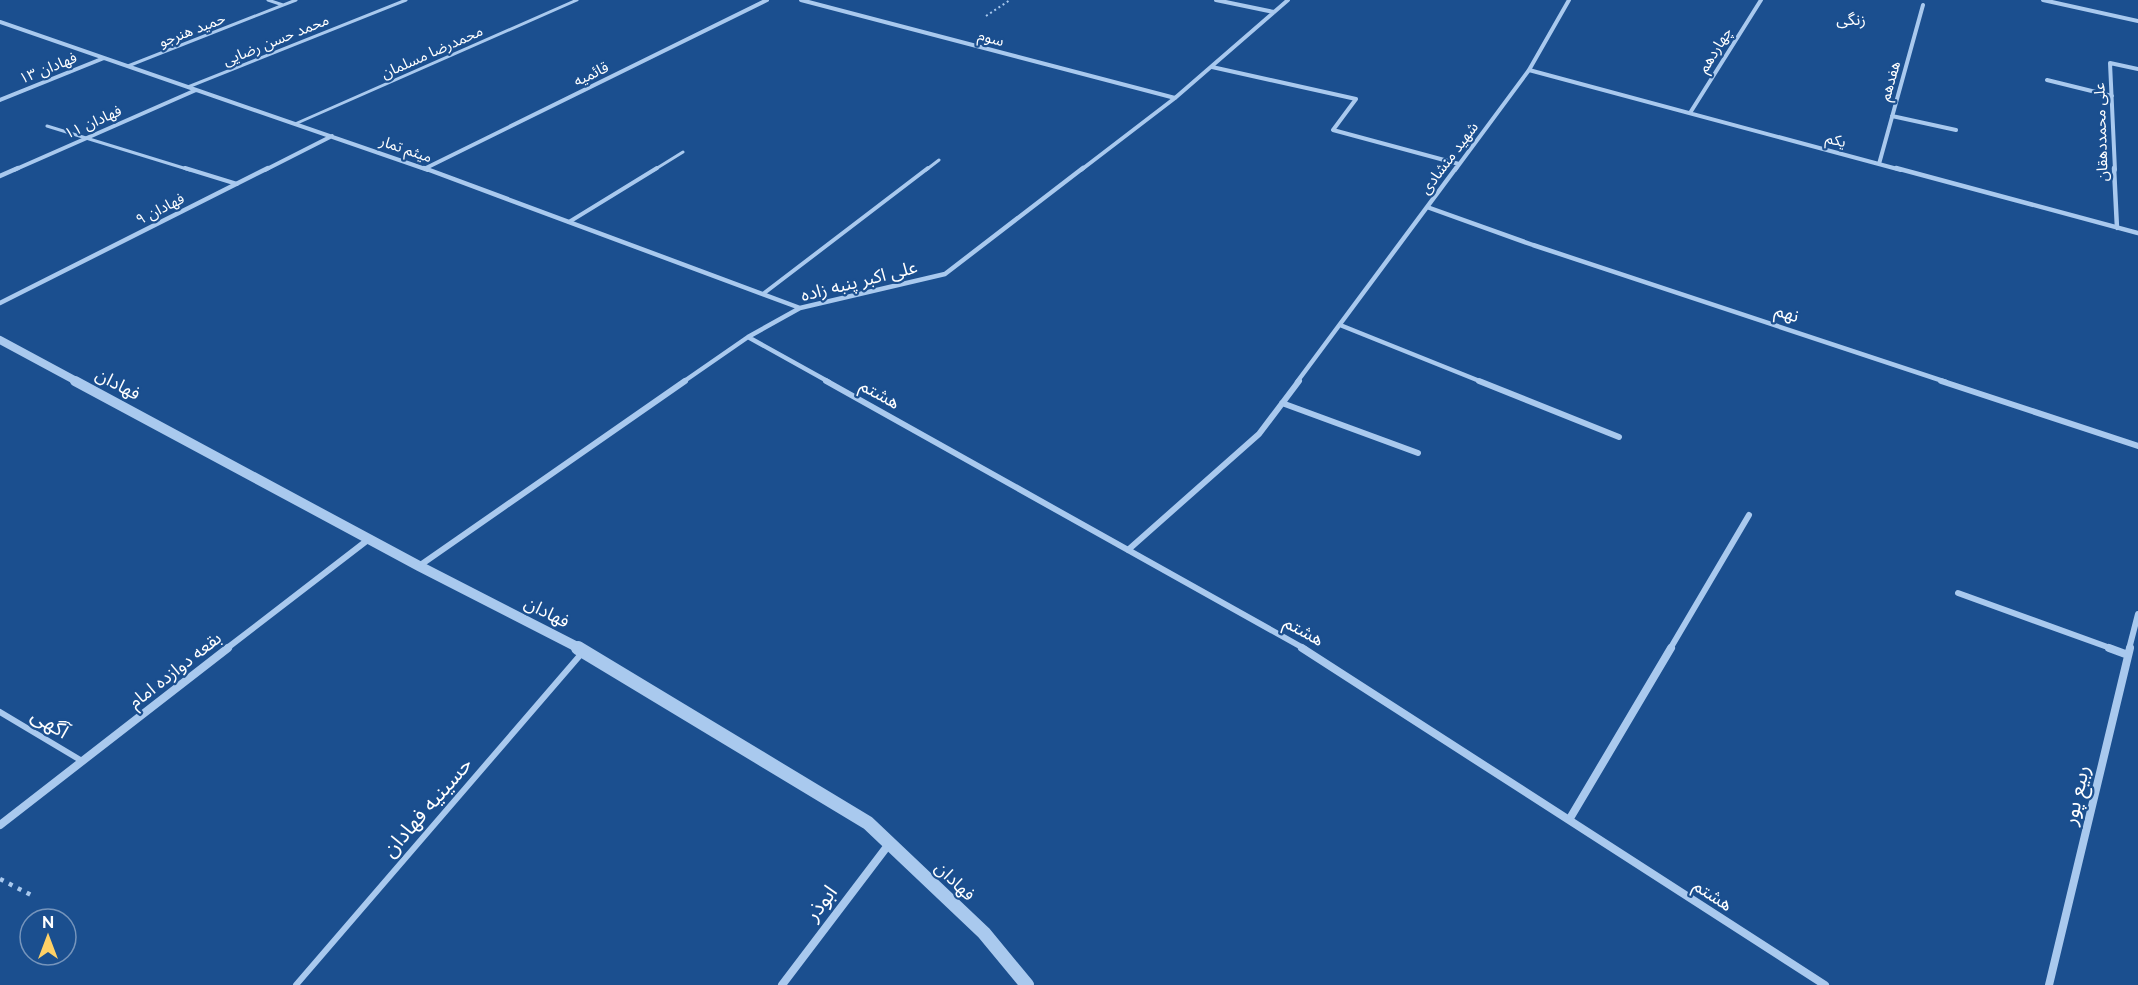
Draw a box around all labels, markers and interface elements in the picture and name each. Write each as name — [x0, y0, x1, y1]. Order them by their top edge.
street label: حمید هنرجو — [156, 9, 228, 51]
district label: زنگی — [1836, 10, 1866, 29]
street label: محمد حسن رضایی — [220, 11, 332, 69]
street label: محمدرضا مسلمان — [378, 22, 486, 82]
street label: چهاردهم — [1694, 24, 1738, 77]
street label: سوم — [976, 26, 1006, 52]
street label: فهادان ۱۳ — [16, 48, 80, 88]
street label: قائمیه — [571, 58, 612, 90]
street label: هفدهم — [1876, 59, 1906, 104]
street label: علی محمددهقان — [2090, 82, 2112, 182]
street label: فهادان ۱۱ — [62, 101, 125, 143]
street label: شهید منشادی — [1416, 118, 1482, 198]
street label: یکم — [1823, 129, 1848, 153]
street label: میثم تمار — [376, 131, 435, 168]
street label: فهادان ۹ — [133, 189, 188, 229]
street label: علی اکبر پنبه زاده — [798, 256, 920, 306]
street label: نهم — [1772, 299, 1802, 329]
street label: فهادان — [92, 363, 144, 405]
street label: هشتم — [855, 374, 904, 416]
street label: فهادان — [521, 591, 573, 633]
street label: هشتم — [1279, 611, 1328, 653]
street label: بقعه دوازده امام — [124, 627, 228, 715]
street label: آگهی — [27, 702, 74, 744]
street label: حسینیه فهادان — [376, 752, 477, 862]
street label: ربیع پور — [2056, 762, 2097, 829]
street label: فهادان — [930, 857, 980, 905]
street label: هشتم — [1688, 874, 1737, 917]
street label: ابوذر — [798, 880, 842, 926]
north arrow — [18, 907, 78, 967]
text: N — [42, 913, 54, 932]

